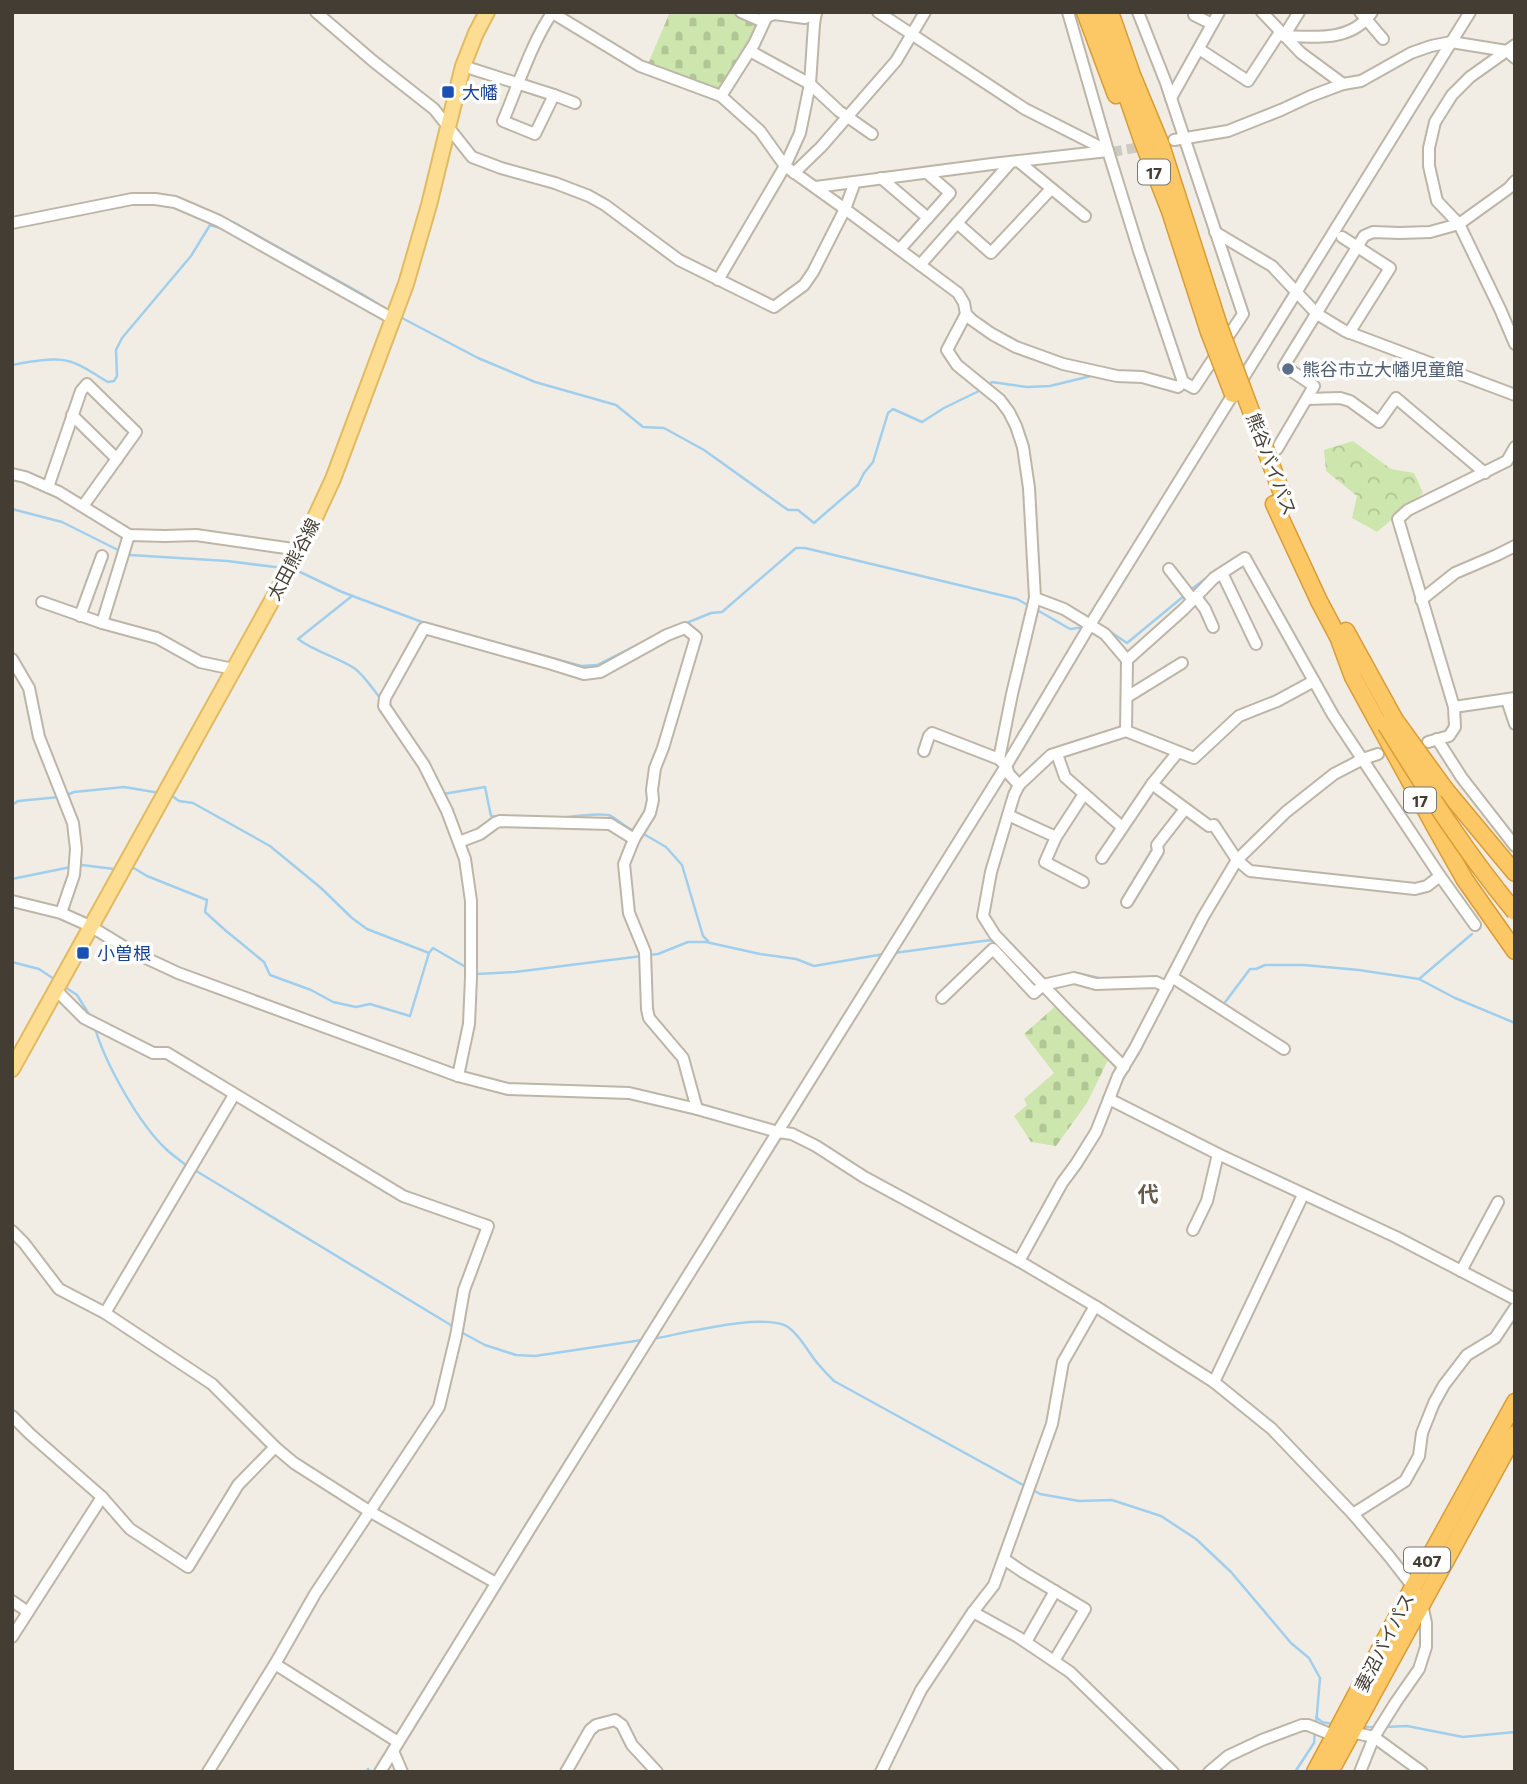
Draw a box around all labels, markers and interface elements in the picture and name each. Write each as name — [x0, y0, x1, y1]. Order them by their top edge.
place label: 大幡 — [462, 81, 498, 103]
marker: 大幡 — [440, 84, 456, 100]
road number: 17 — [1138, 160, 1170, 184]
place label: 熊谷市立大幡児童館 — [1302, 358, 1464, 380]
marker: 熊谷市立大幡児童館 — [1280, 361, 1296, 377]
street label: 熊谷バイパス — [1242, 410, 1302, 518]
street label: 太田熊谷線 — [262, 514, 324, 604]
road number: 17 — [1404, 788, 1436, 813]
place label: 小曽根 — [97, 942, 151, 964]
marker: 小曽根 — [75, 945, 91, 961]
district label: 代 — [1138, 1181, 1159, 1206]
road number: 407 — [1404, 1548, 1450, 1572]
street label: 妻沼バイパス — [1350, 1589, 1418, 1695]

